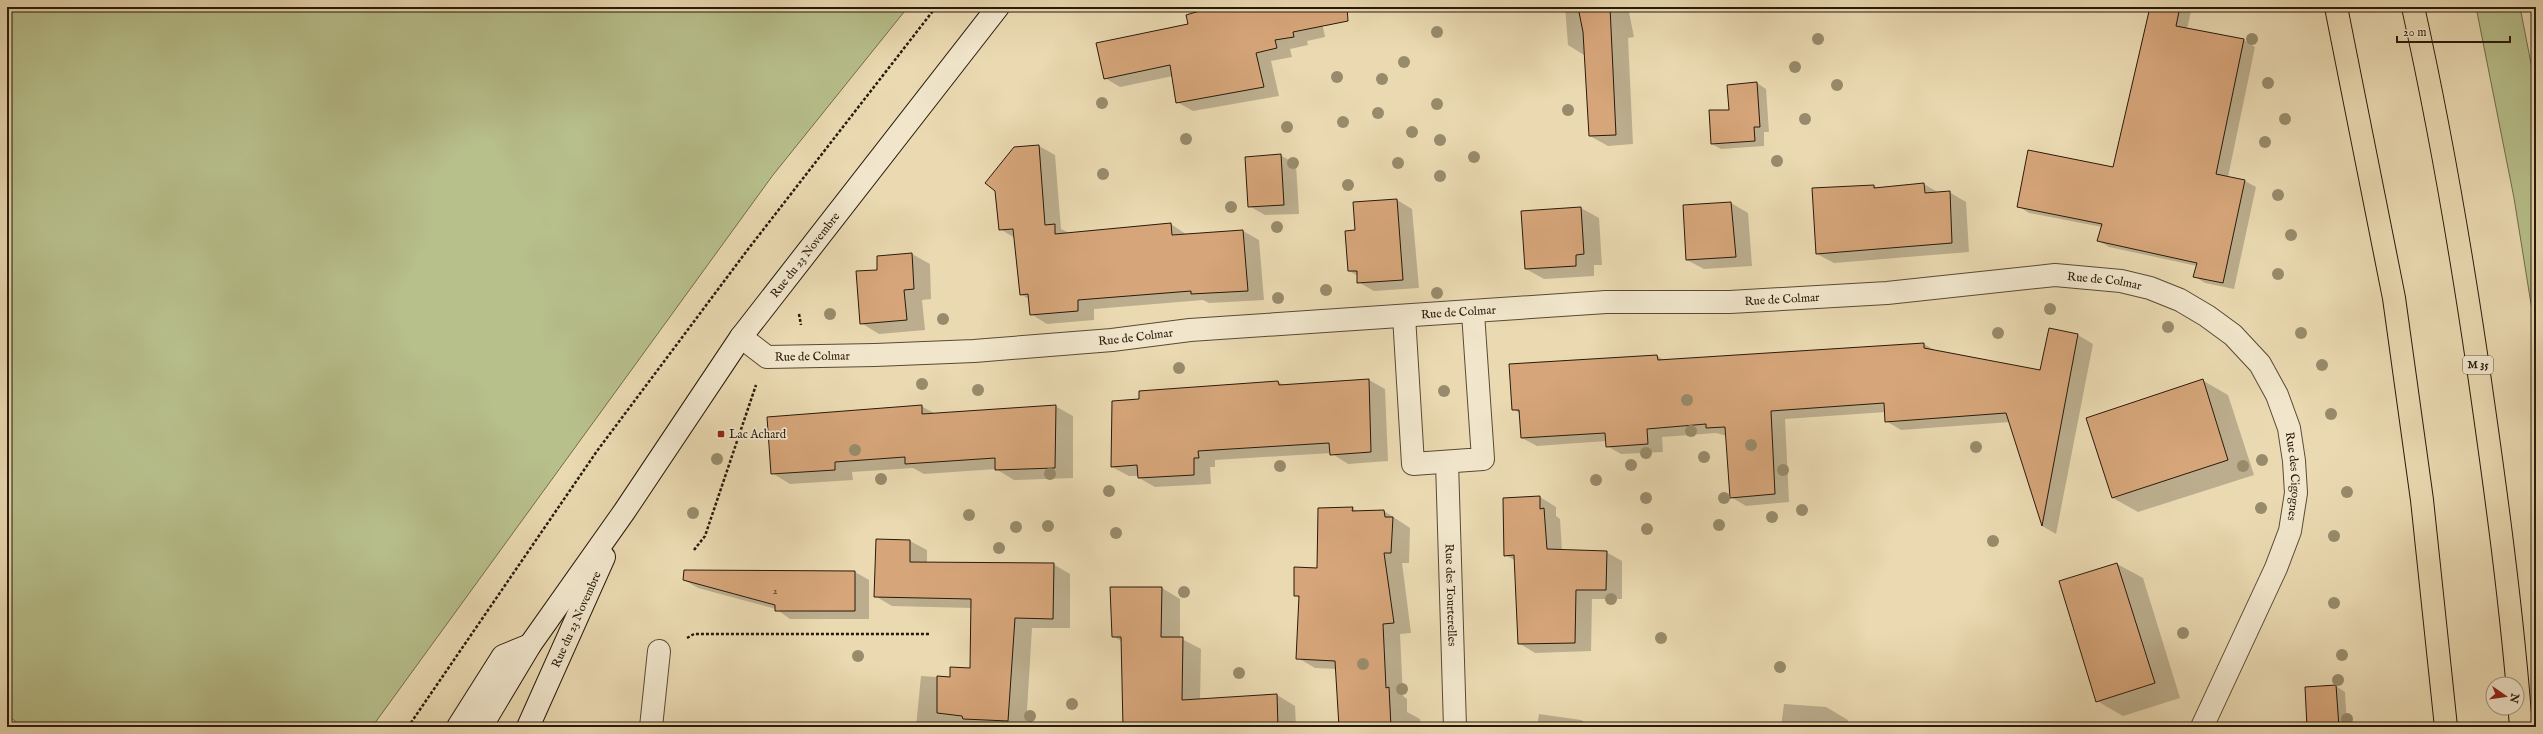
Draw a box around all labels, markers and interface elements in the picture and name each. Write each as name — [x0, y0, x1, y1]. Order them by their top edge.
scale bar — [2397, 18, 2510, 44]
text: 20 m — [2403, 25, 2426, 40]
street label: Rue du 23 Novembre — [767, 209, 843, 301]
street label: Rue de Colmar — [2067, 269, 2144, 293]
street label: Rue de Colmar — [1744, 289, 1821, 309]
street label: Rue de Colmar — [1420, 302, 1497, 322]
street label: Rue de Colmar — [1098, 325, 1174, 349]
street label: Rue de Colmar — [774, 348, 851, 364]
road number: M 35 — [2463, 356, 2493, 374]
place label: Lac Achard — [729, 427, 787, 442]
marker: Lac Achard — [716, 429, 726, 439]
street label: Rue des Cigognes — [2282, 431, 2304, 522]
street label: Rue des Tourterelles — [1442, 543, 1460, 647]
street label: Rue du 23 Novembre — [548, 568, 604, 670]
house number: 2 — [773, 585, 778, 598]
north arrow — [2485, 676, 2525, 716]
text: N — [2506, 691, 2522, 705]

